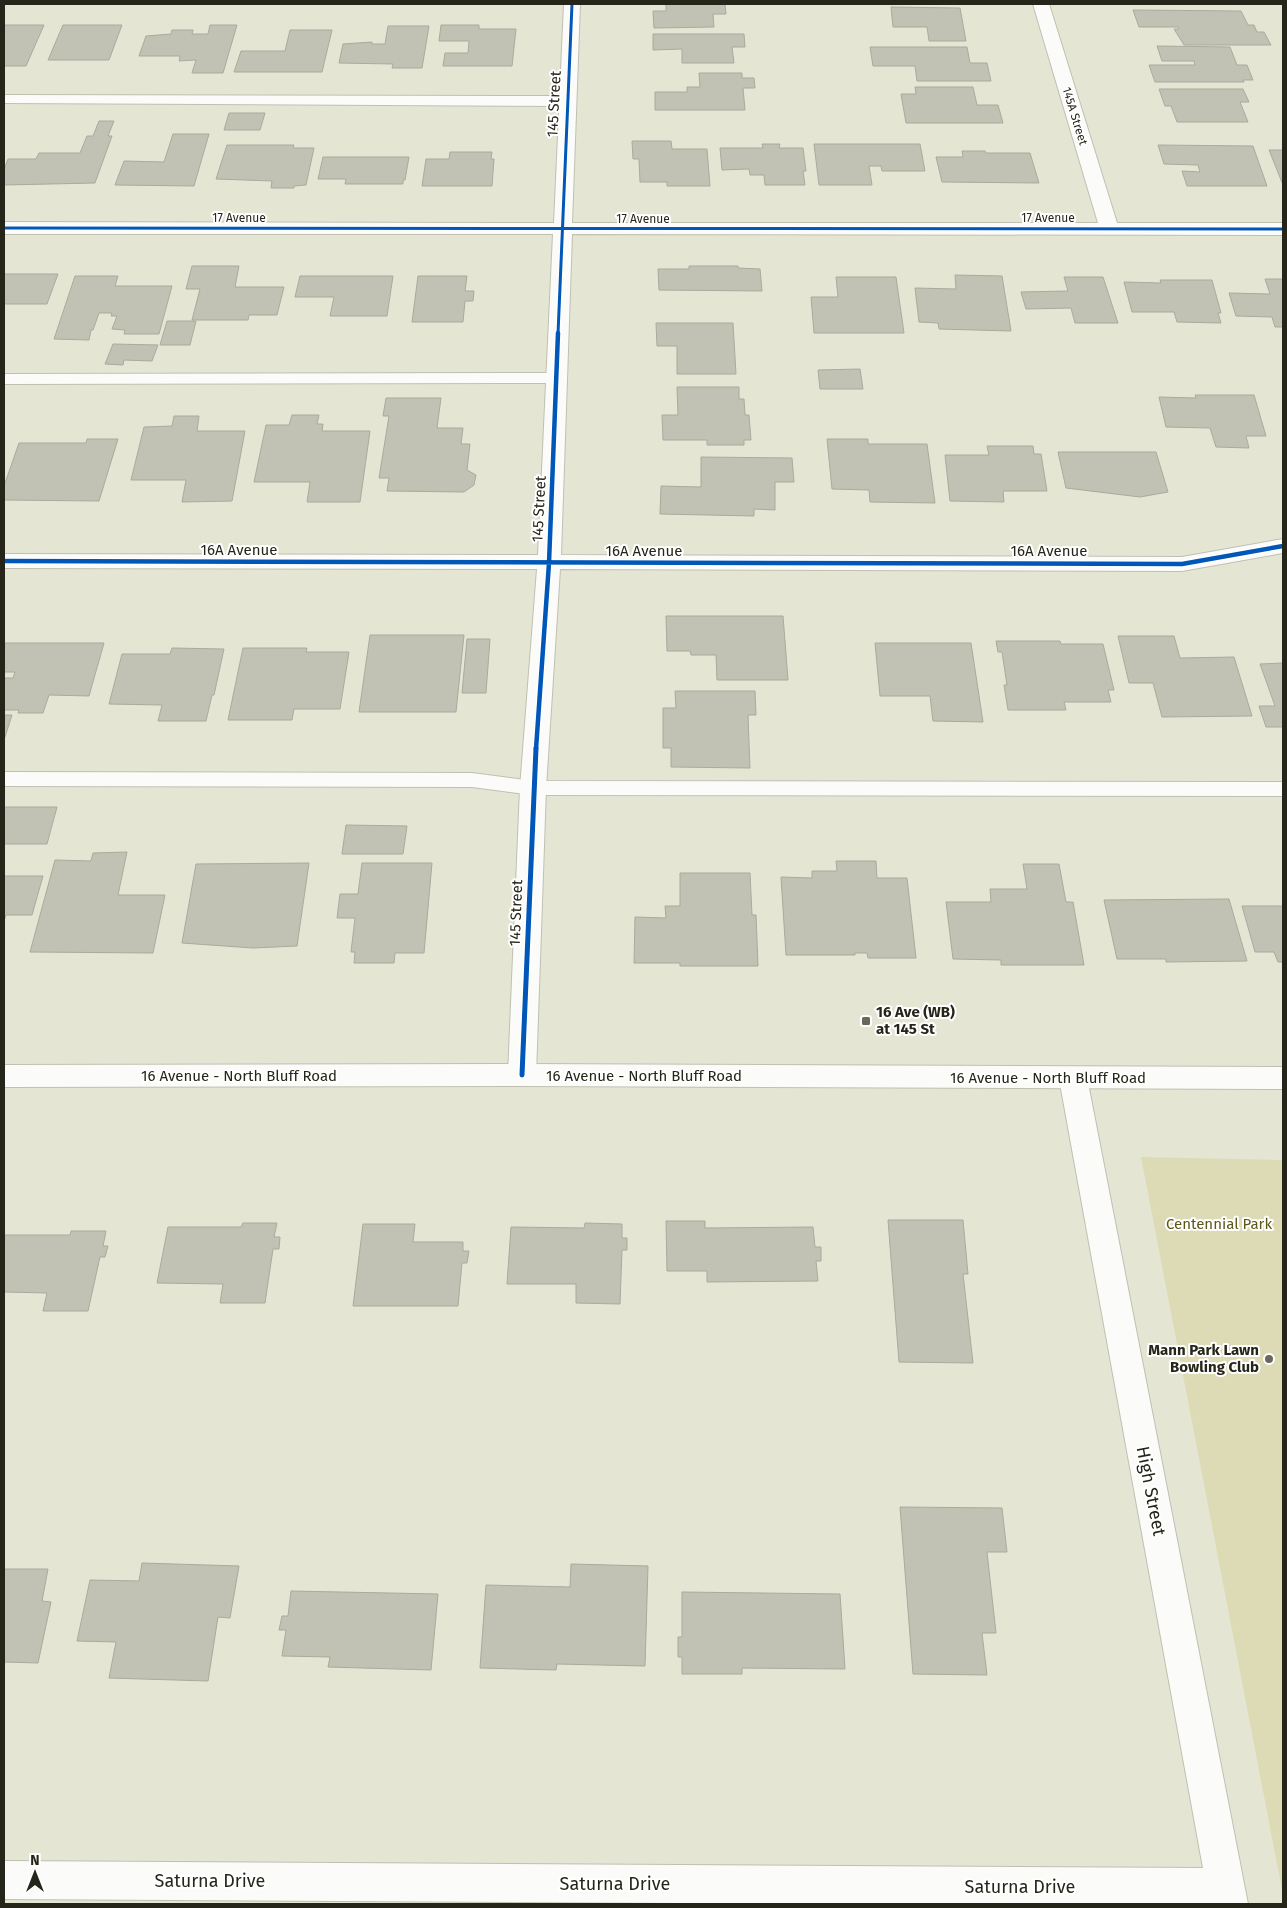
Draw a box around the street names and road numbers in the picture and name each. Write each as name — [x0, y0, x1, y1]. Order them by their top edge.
street label: 145 Street — [543, 70, 565, 138]
street label: 145A Street — [1060, 85, 1091, 147]
street label: 17 Avenue — [212, 211, 266, 225]
street label: 17 Avenue — [1021, 211, 1075, 225]
street label: 17 Avenue — [616, 212, 670, 226]
street label: 145 Street — [528, 475, 550, 543]
street label: 16A Avenue — [201, 541, 277, 559]
street label: 16A Avenue — [606, 542, 682, 560]
street label: 16A Avenue — [1011, 542, 1087, 560]
street label: 145 Street — [506, 879, 526, 947]
street label: 16 Avenue - North Bluff Road — [141, 1067, 337, 1085]
street label: 16 Avenue - North Bluff Road — [546, 1067, 742, 1085]
street label: 16 Avenue - North Bluff Road — [950, 1069, 1146, 1087]
street label: High Street — [1132, 1444, 1171, 1538]
street label: Saturna Drive — [155, 1870, 265, 1892]
street label: Saturna Drive — [560, 1873, 670, 1895]
street label: Saturna Drive — [965, 1876, 1075, 1898]

